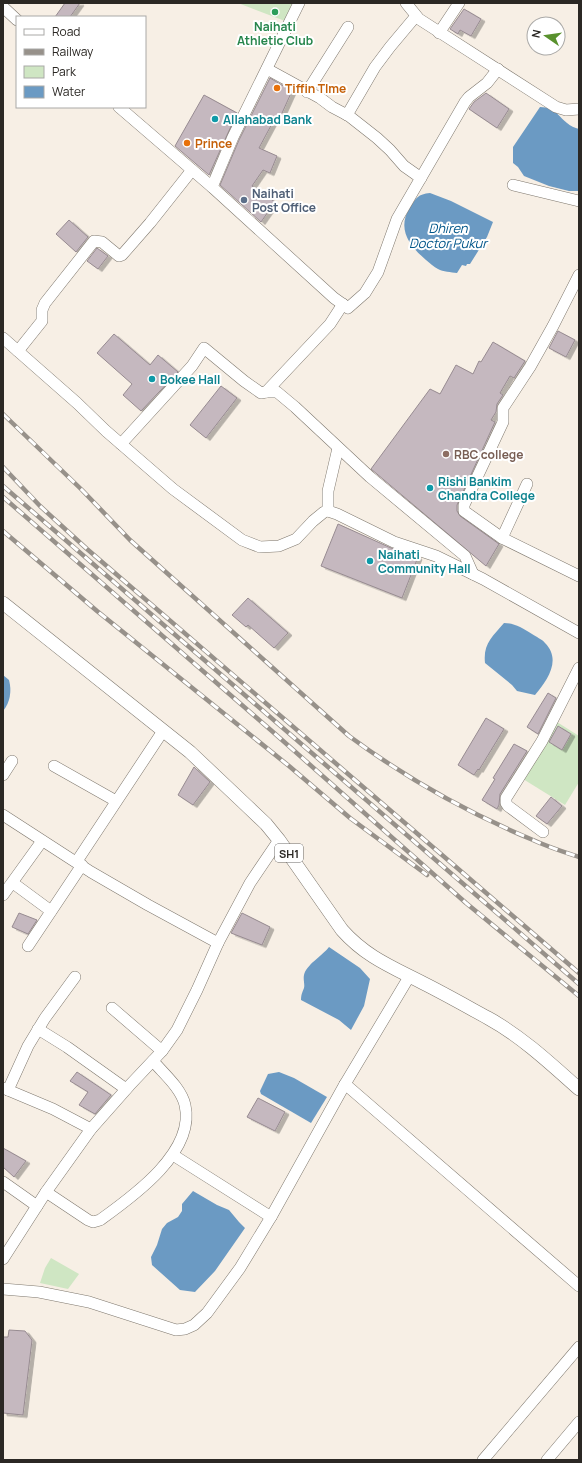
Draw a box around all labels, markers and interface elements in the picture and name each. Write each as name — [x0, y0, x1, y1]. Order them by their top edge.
marker: Naihati Athletic Club — [270, 7, 280, 17]
legend — [16, 16, 146, 108]
north arrow — [526, 16, 566, 56]
place label: Naihati Athletic Club — [237, 18, 313, 49]
text: Road — [52, 23, 80, 40]
text: N — [528, 28, 544, 39]
text: Railway — [52, 43, 94, 60]
text: Park — [52, 63, 77, 80]
place label: Tiffin TIme — [285, 80, 346, 97]
text: Water — [52, 83, 86, 100]
marker: Tiffin TIme — [272, 83, 282, 93]
place label: Allahabad Bank — [223, 111, 312, 128]
marker: Allahabad Bank — [210, 114, 220, 124]
place label: Prince — [195, 135, 232, 152]
marker: Prince — [182, 138, 192, 148]
place label: Naihati Post Office — [252, 185, 316, 216]
marker: Naihati Post Office — [239, 195, 249, 205]
water label: Dhiren Doctor Pukur — [409, 219, 489, 252]
place label: Bokee Hall — [160, 371, 220, 388]
marker: Bokee Hall — [147, 374, 157, 384]
place label: RBC college — [454, 446, 523, 463]
marker: RBC college — [441, 449, 451, 459]
place label: Rishi Bankim Chandra College — [438, 473, 535, 504]
marker: Rishi Bankim Chandra College — [425, 483, 435, 493]
place label: Naihati Community Hall — [378, 546, 471, 577]
marker: Naihati Community Hall — [365, 556, 375, 566]
road number: SH1 — [275, 844, 303, 862]

